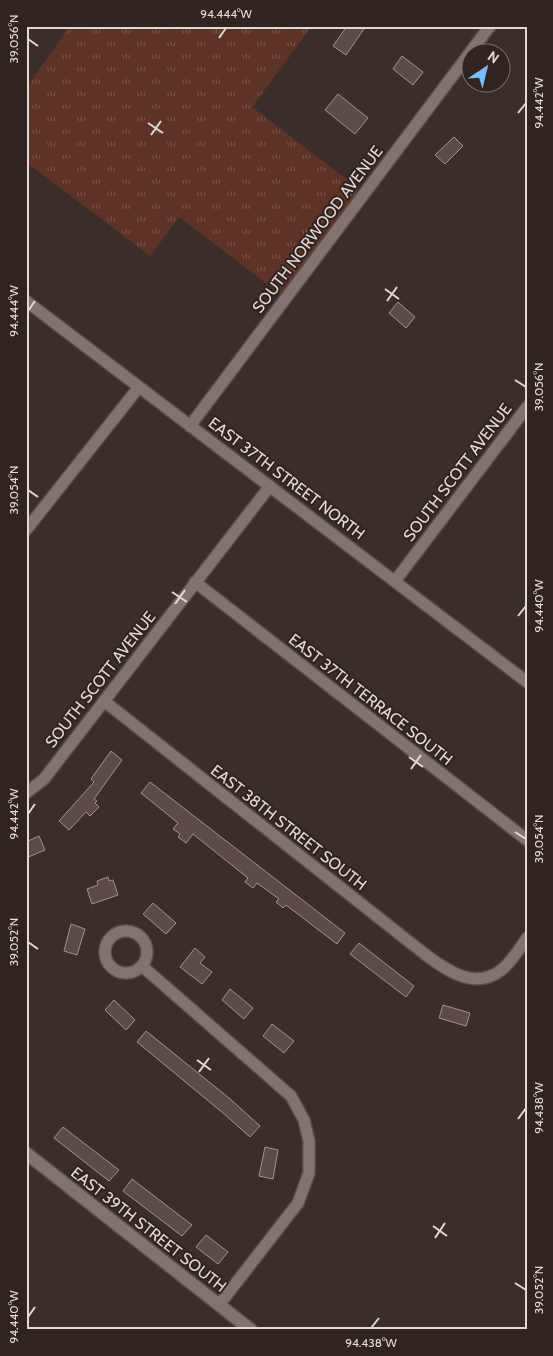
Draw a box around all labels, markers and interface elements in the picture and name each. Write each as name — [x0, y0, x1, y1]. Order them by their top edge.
text: 94.444°W — [200, 6, 252, 21]
text: 39.056°N — [6, 15, 21, 63]
north arrow — [460, 42, 510, 92]
text: N — [484, 47, 503, 68]
text: 94.442°W — [531, 77, 546, 129]
street label: SOUTH NORWOOD AVENUE — [248, 142, 387, 317]
text: 94.444°W — [6, 285, 21, 337]
text: 39.056°N — [531, 363, 546, 411]
street label: SOUTH SCOTT AVENUE — [399, 400, 516, 545]
street label: EAST 37TH STREET NORTH — [205, 413, 369, 543]
text: 39.054°N — [6, 466, 21, 514]
text: 94.440°W — [531, 579, 546, 633]
street label: SOUTH SCOTT AVENUE — [41, 607, 160, 751]
street label: EAST 37TH TERRACE SOUTH — [285, 630, 456, 769]
street label: EAST 38TH STREET SOUTH — [207, 761, 370, 894]
text: 94.442°W — [6, 788, 21, 840]
text: 39.054°N — [531, 815, 546, 863]
text: 39.052°N — [6, 918, 21, 966]
text: 94.438°W — [531, 1082, 546, 1134]
street label: EAST 39TH STREET SOUTH — [67, 1163, 230, 1296]
text: 39.052°N — [531, 1266, 546, 1314]
text: 94.440°W — [6, 1290, 21, 1344]
text: 94.438°W — [345, 1335, 397, 1350]

